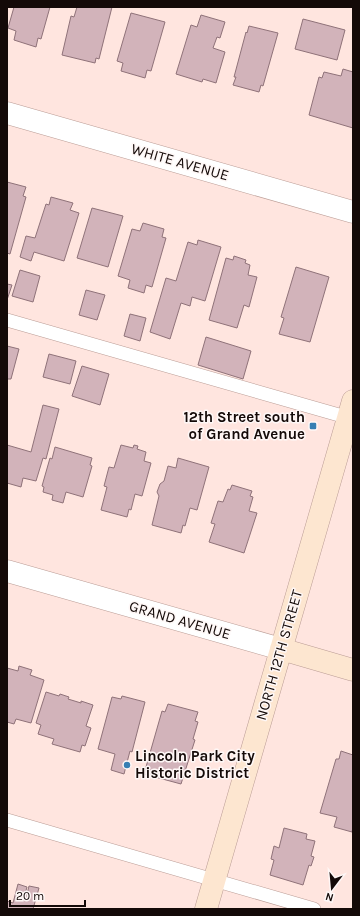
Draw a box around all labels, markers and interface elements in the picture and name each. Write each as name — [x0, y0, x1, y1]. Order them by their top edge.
street label: WHITE AVENUE — [129, 139, 231, 185]
place label: 12th Street south of Grand Avenue — [183, 408, 305, 443]
marker: 12th Street south of Grand Avenue — [308, 421, 318, 431]
street label: NORTH 12TH STREET — [252, 587, 306, 722]
street label: GRAND AVENUE — [127, 597, 233, 643]
place label: Lincoln Park City Historic District — [135, 747, 255, 782]
marker: Lincoln Park City Historic District — [122, 760, 132, 770]
north arrow — [312, 868, 352, 908]
scale bar — [10, 882, 85, 908]
text: 20 m — [16, 889, 44, 903]
text: N — [324, 890, 335, 904]

